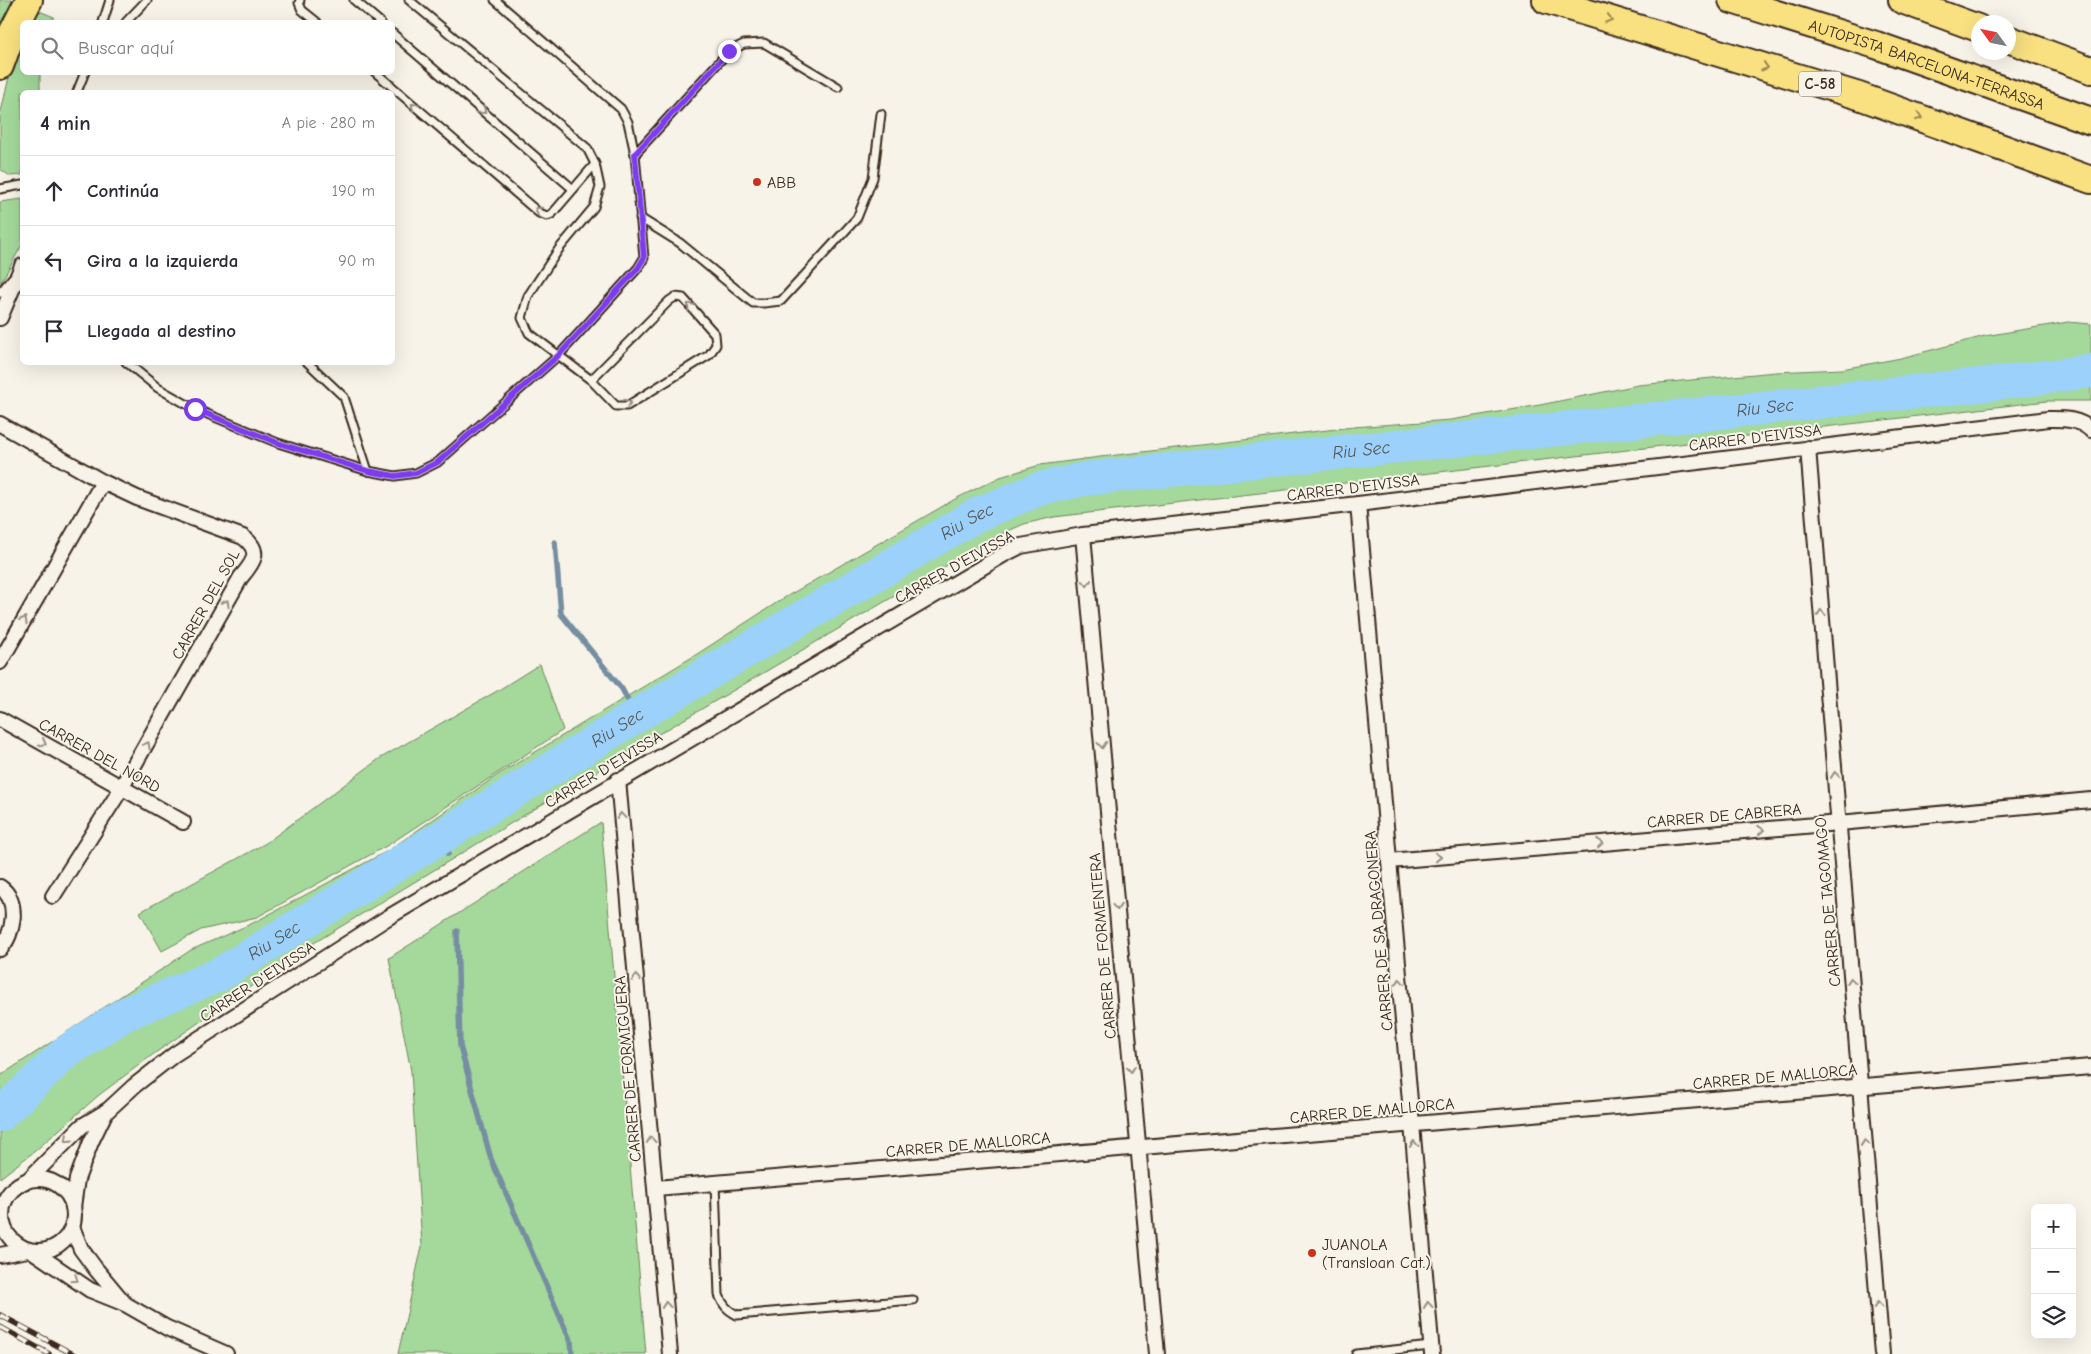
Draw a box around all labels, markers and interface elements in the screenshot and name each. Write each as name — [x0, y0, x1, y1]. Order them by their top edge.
one-way arrow — [1605, 14, 1613, 24]
north arrow — [1971, 15, 2016, 60]
street label: AUTOPISTA BARCELONA-TERRASSA — [1806, 17, 2047, 114]
search box — [20, 20, 395, 75]
icon: search — [38, 34, 66, 62]
text: Buscar aquí — [78, 37, 174, 59]
route end — [718, 40, 741, 63]
one-way arrow — [1760, 62, 1768, 72]
road number: C-58 — [1799, 72, 1841, 96]
one-way arrow — [411, 102, 420, 111]
one-way arrow — [477, 105, 486, 114]
text: 4 min — [40, 111, 91, 135]
one-way arrow — [1915, 111, 1923, 121]
text: A pie · 280 m — [282, 114, 375, 132]
place label: ABB — [767, 174, 796, 192]
marker: ABB — [751, 176, 763, 188]
icon: ahead — [40, 177, 68, 205]
text: Continúa — [87, 180, 159, 202]
text: 190 m — [332, 182, 375, 200]
one-way arrow — [535, 207, 544, 217]
icon: left — [40, 247, 68, 275]
text: Gira a la izquierda — [87, 250, 238, 272]
text: 90 m — [338, 252, 375, 270]
one-way arrow — [687, 303, 696, 312]
icon: arrive — [40, 317, 68, 345]
text: Llegada al destino — [87, 320, 236, 342]
water label: Riu Sec — [1735, 394, 1795, 421]
route start — [184, 398, 207, 421]
one-way arrow — [623, 399, 632, 409]
street label: CARRER D'EIVISSA — [1688, 421, 1823, 455]
water label: Riu Sec — [1331, 437, 1392, 464]
street label: CARRER D'EIVISSA — [1286, 471, 1421, 505]
water label: Riu Sec — [937, 499, 997, 545]
street label: CARRER D'EIVISSA — [892, 527, 1017, 607]
street label: CARRER DEL SOL — [168, 546, 244, 663]
one-way arrow — [1081, 580, 1092, 588]
one-way arrow — [220, 599, 230, 608]
one-way arrow — [1816, 608, 1827, 616]
one-way arrow — [18, 616, 28, 625]
water label: Riu Sec — [587, 704, 648, 752]
street label: CARRER DEL NORD — [36, 715, 163, 797]
street label: CARRER D'EIVISSA — [542, 728, 665, 812]
one-way arrow — [37, 737, 46, 747]
one-way arrow — [140, 741, 150, 750]
one-way arrow — [1096, 741, 1107, 749]
one-way arrow — [1829, 770, 1840, 778]
street label: CARRER DE CABRERA — [1646, 800, 1802, 832]
one-way arrow — [616, 812, 627, 820]
street label: CARRER DE TAGOMAGO — [1812, 816, 1844, 987]
one-way arrow — [1758, 824, 1766, 835]
street label: CARRER DE SA DRAGONERA — [1361, 830, 1397, 1032]
one-way arrow — [1596, 838, 1604, 849]
one-way arrow — [1434, 851, 1442, 862]
street label: CARRER DE FORMENTERA — [1086, 852, 1120, 1040]
one-way arrow — [1111, 903, 1122, 911]
water label: Riu Sec — [244, 917, 305, 965]
street label: CARRER D'EIVISSA — [197, 938, 318, 1026]
one-way arrow — [631, 974, 642, 982]
street label: CARRER DE FORMIGUERA — [611, 975, 645, 1163]
one-way arrow — [1395, 977, 1406, 985]
one-way arrow — [1846, 977, 1857, 985]
street label: CARRER DE MALLORCA — [1692, 1061, 1858, 1093]
one-way arrow — [1125, 1065, 1136, 1073]
street label: CARRER DE MALLORCA — [1289, 1095, 1455, 1127]
street label: CARRER DE MALLORCA — [885, 1129, 1051, 1161]
one-way arrow — [64, 1133, 73, 1142]
one-way arrow — [646, 1136, 657, 1144]
one-way arrow — [1409, 1139, 1420, 1147]
one-way arrow — [1859, 1139, 1870, 1147]
map controls — [2031, 1204, 2076, 1339]
button: + — [2031, 1204, 2076, 1249]
place label: JUANOLA (Transloan Cat.) — [1322, 1236, 1431, 1272]
marker: JUANOLA (Transloan Cat.) — [1306, 1247, 1318, 1259]
button: − — [2031, 1249, 2076, 1294]
one-way arrow — [69, 1273, 78, 1282]
button: layers — [2031, 1294, 2076, 1339]
one-way arrow — [661, 1301, 672, 1309]
one-way arrow — [1423, 1301, 1434, 1309]
one-way arrow — [1873, 1301, 1884, 1309]

